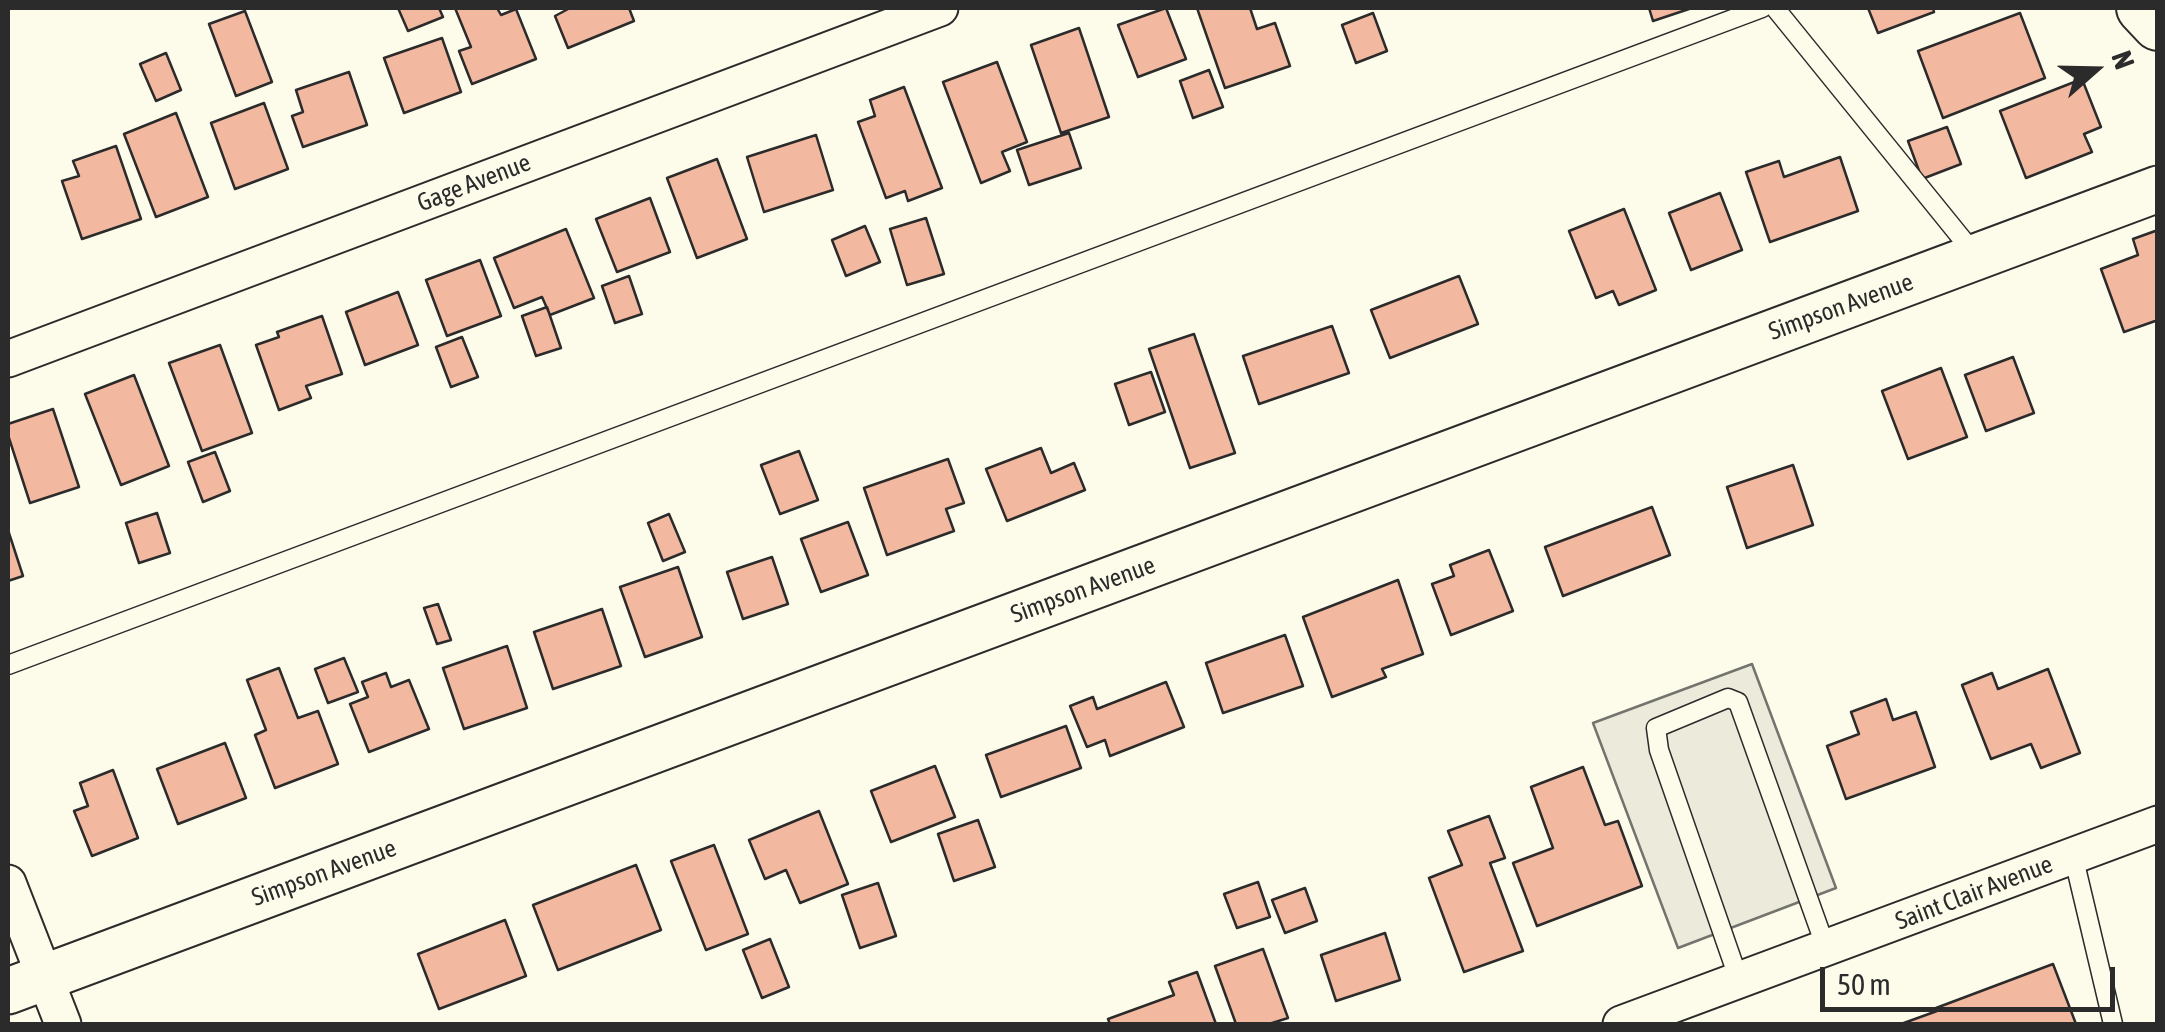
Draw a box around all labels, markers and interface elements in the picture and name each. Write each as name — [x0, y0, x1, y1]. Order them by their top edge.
north arrow — [2045, 20, 2145, 120]
text: N — [2105, 46, 2141, 73]
street label: Gage Avenue — [413, 148, 535, 218]
street label: Simpson Avenue — [1765, 267, 1917, 347]
street label: Simpson Avenue — [1007, 550, 1159, 630]
street label: Simpson Avenue — [248, 833, 400, 913]
street label: Saint Clair Avenue — [1891, 849, 2057, 937]
scale bar — [1825, 947, 2120, 1009]
text: 50 m — [1837, 967, 1891, 1001]

